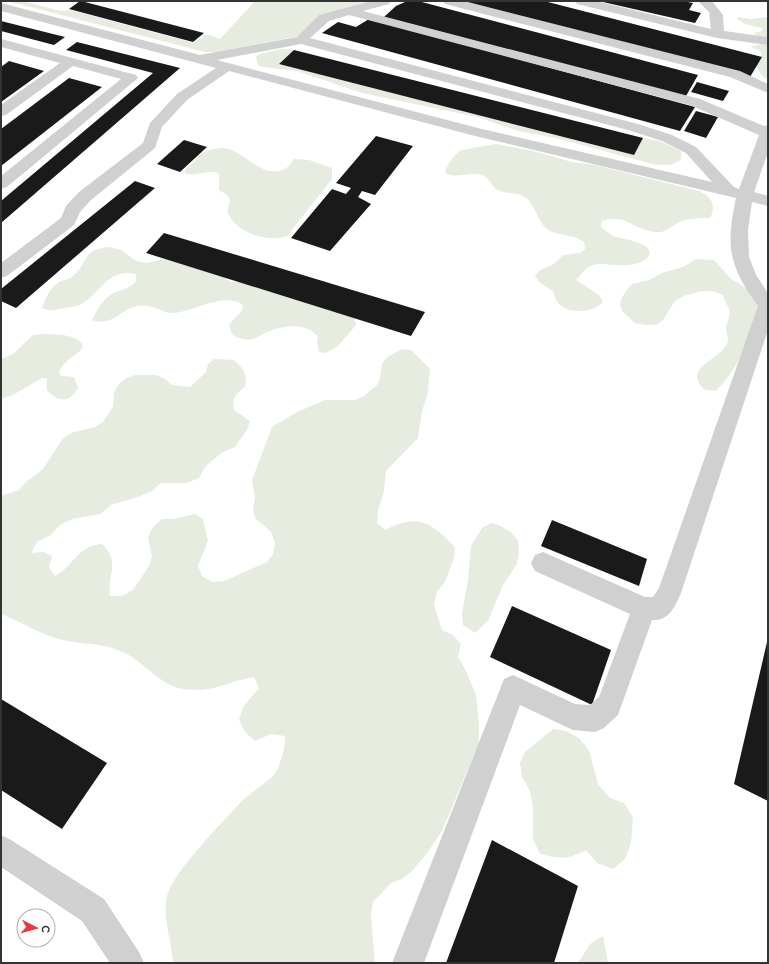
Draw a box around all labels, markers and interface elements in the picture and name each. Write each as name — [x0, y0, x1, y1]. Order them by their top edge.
north arrow — [16, 908, 56, 948]
text: С — [39, 925, 52, 934]

